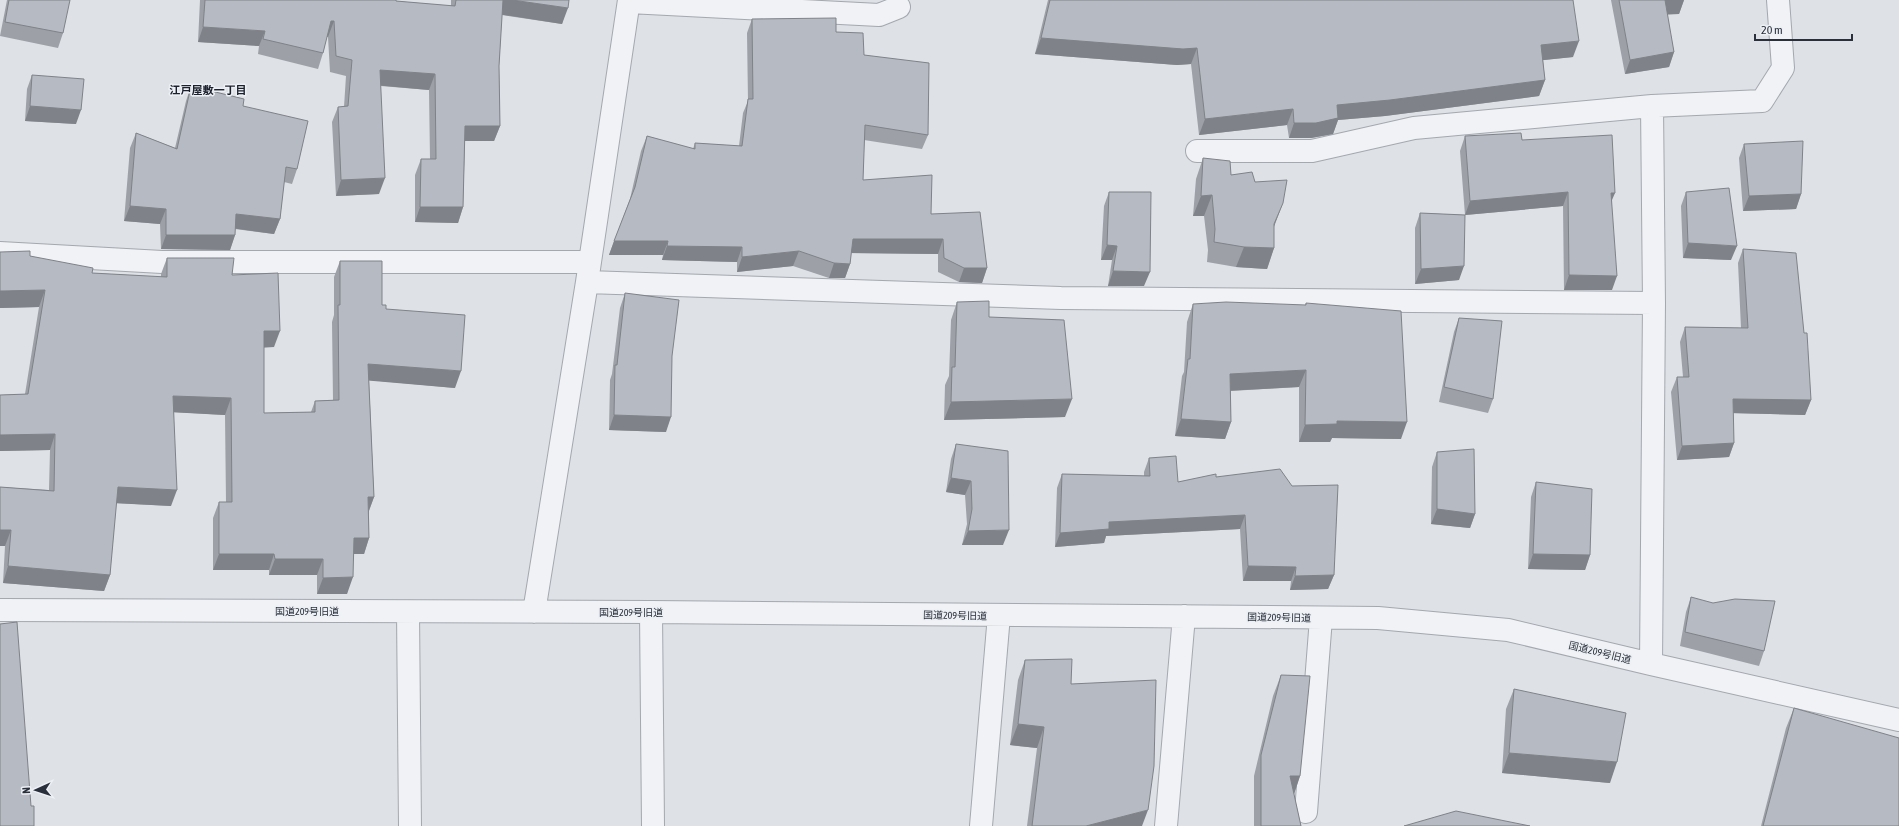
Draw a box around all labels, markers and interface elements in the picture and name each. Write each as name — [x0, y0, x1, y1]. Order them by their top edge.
scale bar — [1755, 16, 1852, 42]
text: 20 m — [1761, 23, 1783, 37]
district label: 江戸屋敷一丁目 — [170, 84, 247, 96]
street label: 国道209号旧道 — [275, 606, 339, 617]
street label: 国道209号旧道 — [599, 607, 663, 618]
street label: 国道209号旧道 — [923, 609, 987, 622]
street label: 国道209号旧道 — [1247, 611, 1311, 624]
street label: 国道209号旧道 — [1567, 639, 1632, 666]
north arrow — [16, 770, 56, 810]
text: N — [20, 787, 32, 794]

